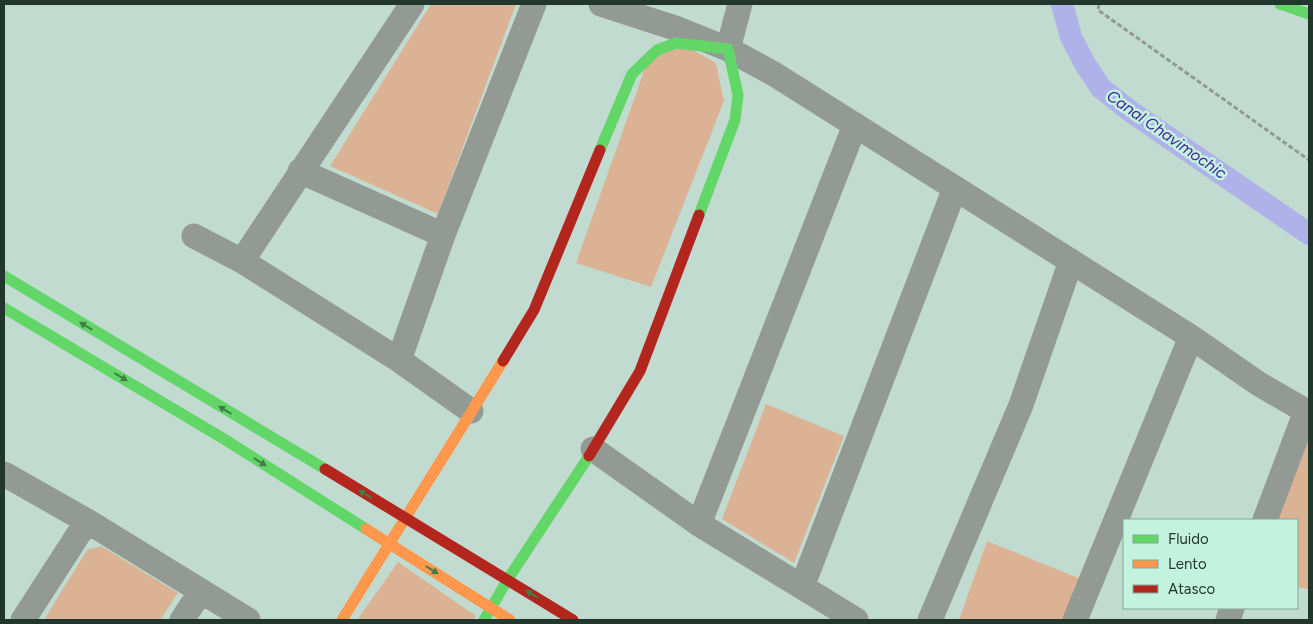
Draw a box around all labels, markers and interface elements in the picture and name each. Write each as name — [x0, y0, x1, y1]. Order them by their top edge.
water label: Canal Chavimochic — [1103, 86, 1230, 183]
one-way arrow — [80, 321, 93, 330]
one-way arrow — [114, 373, 127, 382]
one-way arrow — [219, 405, 232, 414]
one-way arrow — [253, 457, 266, 466]
one-way arrow — [358, 489, 371, 498]
legend — [1123, 519, 1298, 609]
text: Fluido — [1168, 530, 1209, 548]
text: Lento — [1168, 555, 1207, 573]
one-way arrow — [425, 565, 438, 575]
text: Atasco — [1168, 580, 1216, 598]
one-way arrow — [525, 589, 539, 599]

